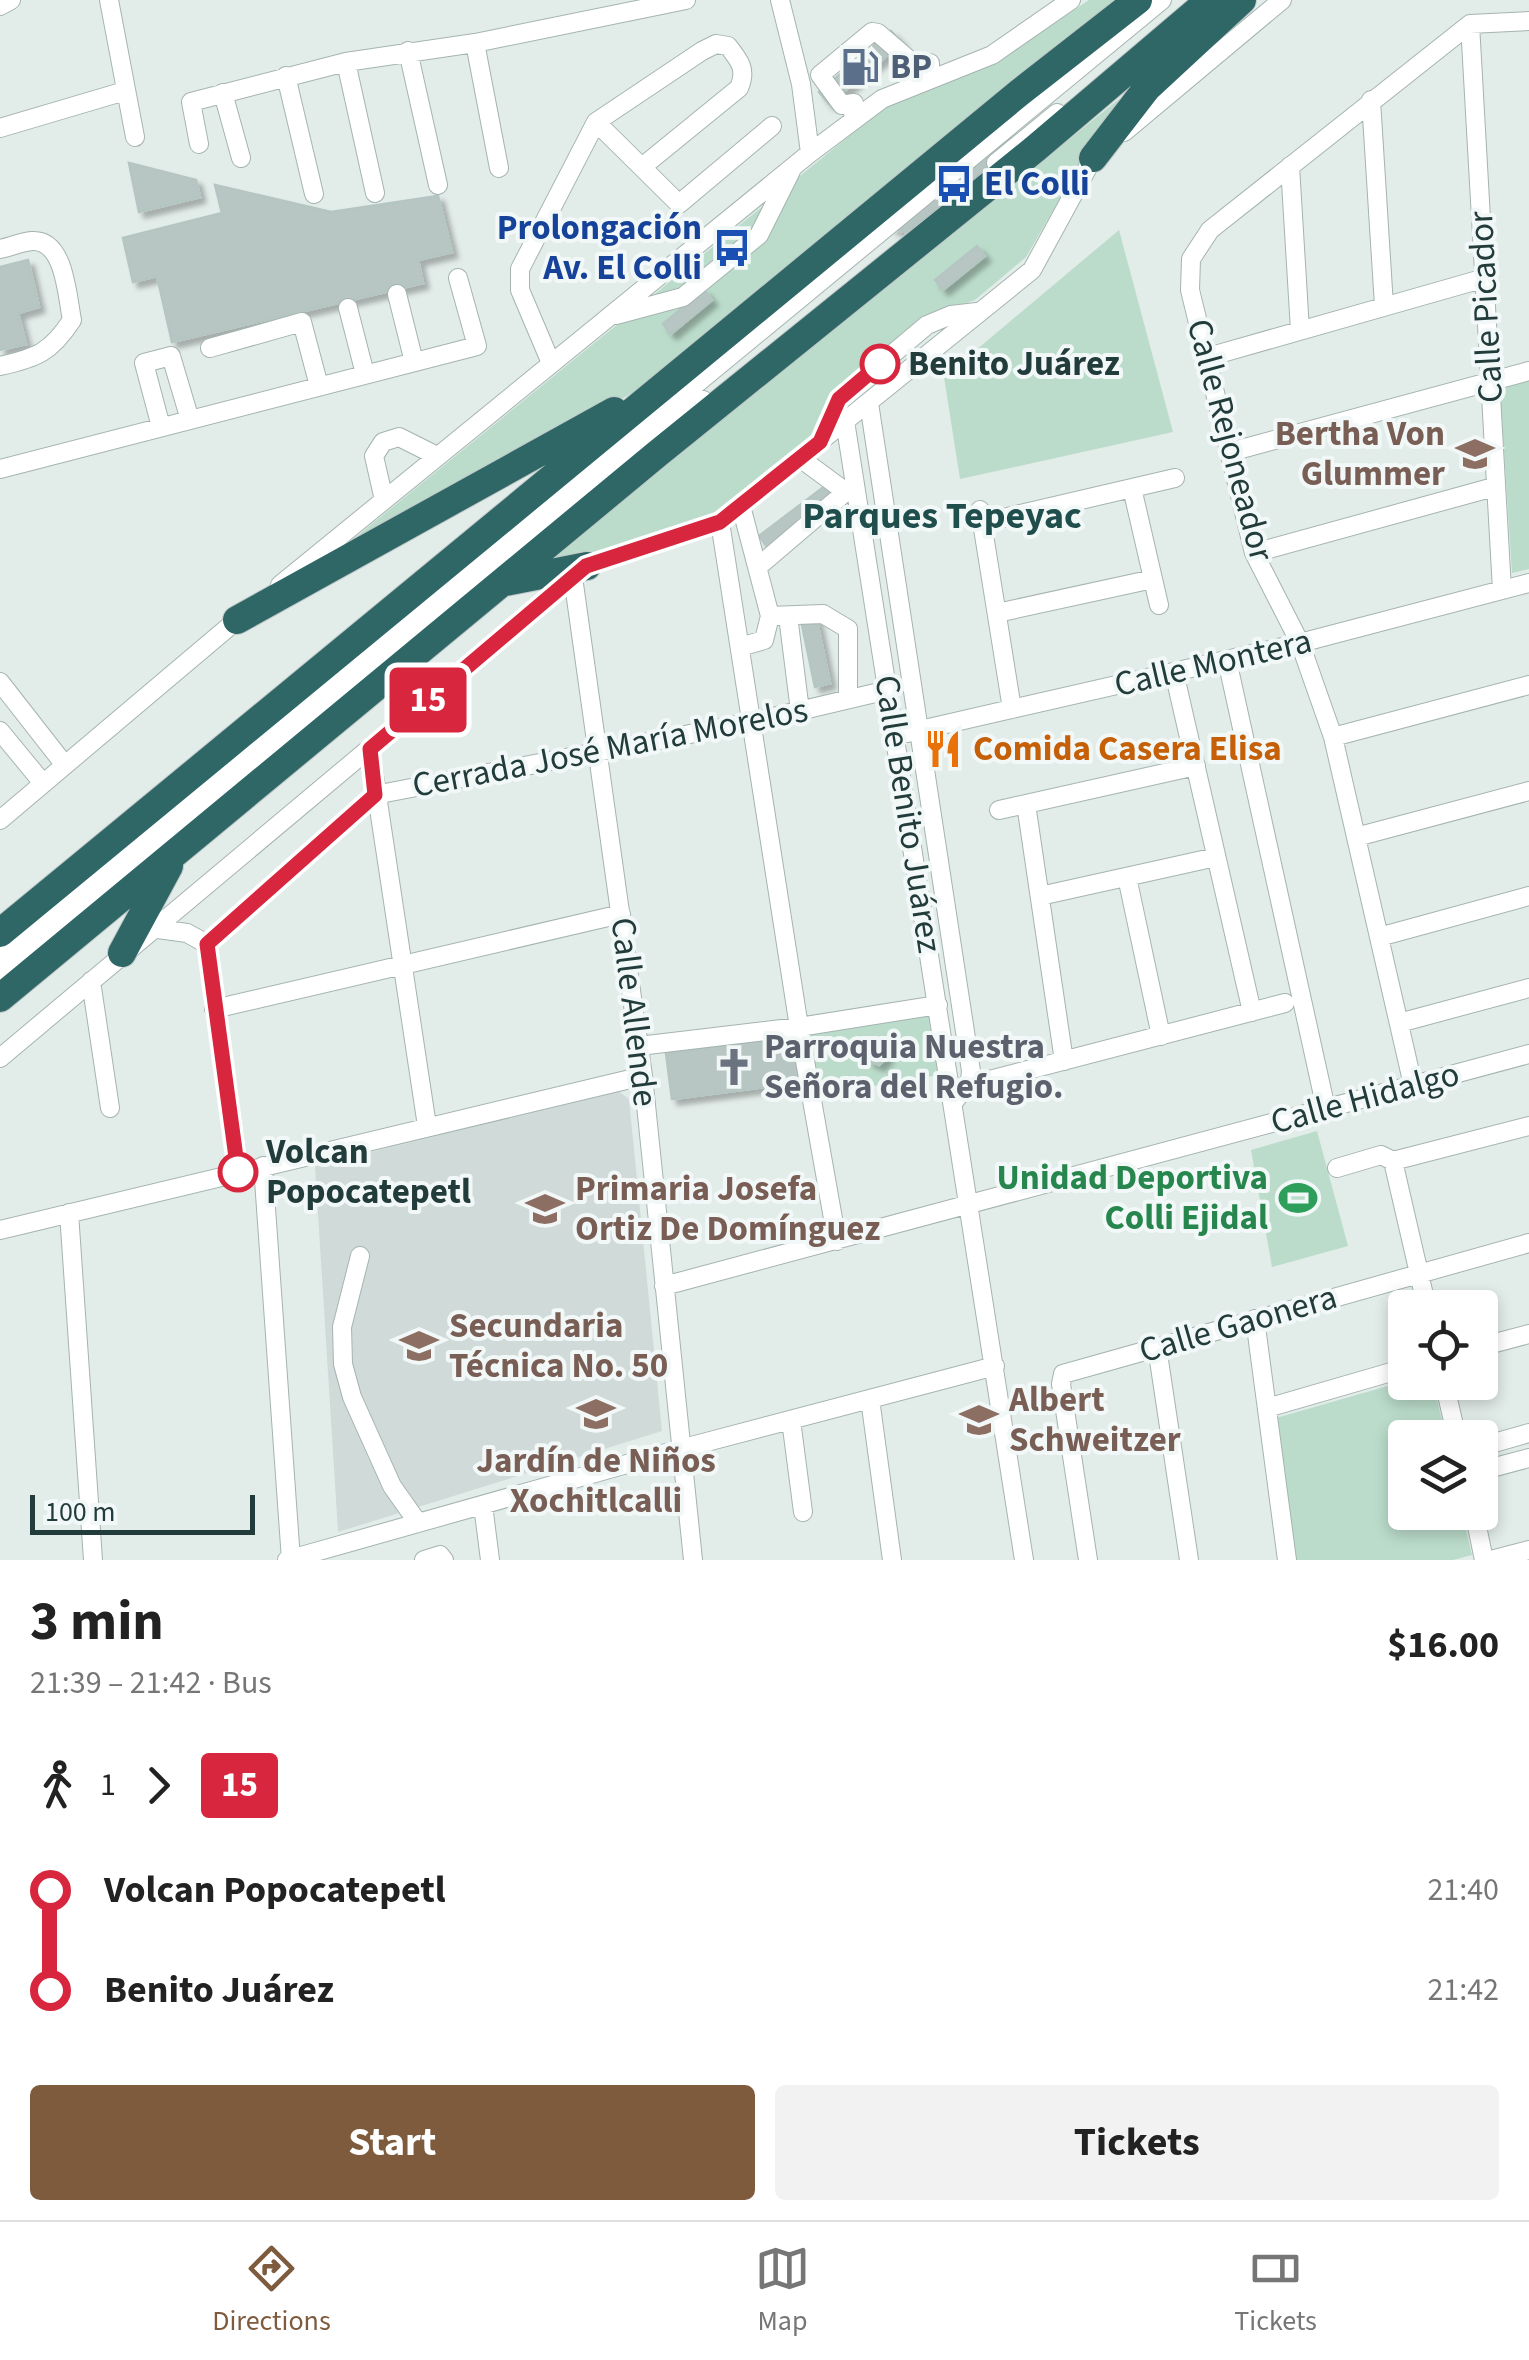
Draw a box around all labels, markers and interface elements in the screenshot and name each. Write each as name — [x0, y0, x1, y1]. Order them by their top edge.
place label: BP — [890, 42, 932, 92]
fuel station icon: BP — [839, 46, 881, 88]
place label: El Colli — [984, 159, 1090, 209]
bus stop icon: El Colli — [933, 163, 975, 205]
place label: Prolongación Av. El Colli — [497, 203, 702, 293]
street label: Calle Picador — [1456, 209, 1516, 404]
bus stop icon: Prolongación Av. El Colli — [711, 227, 753, 269]
street label: Calle Rejoneador — [1174, 313, 1287, 567]
place label: Benito Juárez — [908, 339, 1120, 389]
marker: Benito Juárez — [861, 345, 899, 383]
place label: Bertha Von Glummer — [1275, 409, 1445, 499]
school or university icon: Bertha Von Glummer — [1454, 433, 1496, 475]
district label: Parques Tepeyac — [802, 489, 1082, 543]
street label: Calle Montera — [1109, 616, 1317, 710]
line badge: 15 — [383, 668, 473, 732]
street label: Calle Benito Juárez — [861, 672, 955, 956]
text: 15 — [410, 675, 446, 725]
street label: Cerrada José María Morelos — [408, 685, 812, 811]
place label: Comida Casera Elisa — [973, 724, 1282, 774]
restaurant icon: Comida Casera Elisa — [922, 728, 964, 770]
street label: Calle Allende — [598, 915, 670, 1109]
place label: Parroquia Nuestra Señora del Refugio. — [764, 1022, 1063, 1112]
church icon: Parroquia Nuestra Señora del Refugio. — [713, 1046, 755, 1088]
street label: Calle Hidalgo — [1265, 1049, 1465, 1147]
place label: Volcan Popocatepetl — [265, 1127, 471, 1217]
marker: Volcan Popocatepetl — [219, 1153, 257, 1191]
place label: Unidad Deportiva Colli Ejidal — [997, 1153, 1268, 1243]
place label: Primaria Josefa Ortiz De Domínguez — [575, 1164, 880, 1254]
sports icon: Unidad Deportiva Colli Ejidal — [1277, 1177, 1319, 1219]
school or university icon: Primaria Josefa Ortiz De Domínguez — [524, 1188, 566, 1230]
street label: Calle Gaonera — [1133, 1272, 1343, 1376]
map controls — [1388, 1290, 1498, 1530]
button: locate — [1388, 1290, 1498, 1400]
place label: Secundaria Técnica No. 50 — [449, 1301, 668, 1391]
school or university icon: Secundaria Técnica No. 50 — [398, 1325, 440, 1367]
place label: Albert Schweitzer — [1008, 1375, 1181, 1465]
school or university icon: Jardín de Niños Xochitlcalli — [575, 1393, 617, 1435]
school or university icon: Albert Schweitzer — [958, 1399, 1000, 1441]
button: layers — [1388, 1420, 1498, 1530]
place label: Jardín de Niños Xochitlcalli — [476, 1436, 716, 1526]
scale bar — [30, 1490, 255, 1534]
text: 100 m — [45, 1492, 116, 1532]
text: 3 min — [30, 1583, 164, 1661]
text: $16.00 — [1387, 1618, 1499, 1672]
text: 21:39 – 21:42 · Bus — [30, 1660, 272, 1706]
icon: walk — [30, 1758, 85, 1813]
icon: forward — [131, 1758, 186, 1813]
text: 15 — [221, 1760, 258, 1810]
text: 1 — [100, 1762, 116, 1808]
text: Volcan Popocatepetl — [104, 1863, 446, 1917]
text: 21:40 — [1427, 1867, 1499, 1913]
text: Benito Juárez — [104, 1963, 334, 2017]
text: 21:42 — [1427, 1967, 1499, 2013]
button: Start — [30, 2085, 755, 2200]
button: Tickets — [775, 2085, 1499, 2200]
tab: Directions — [212, 2241, 331, 2341]
tab: Map — [755, 2241, 810, 2341]
tab: Tickets — [1234, 2241, 1317, 2341]

